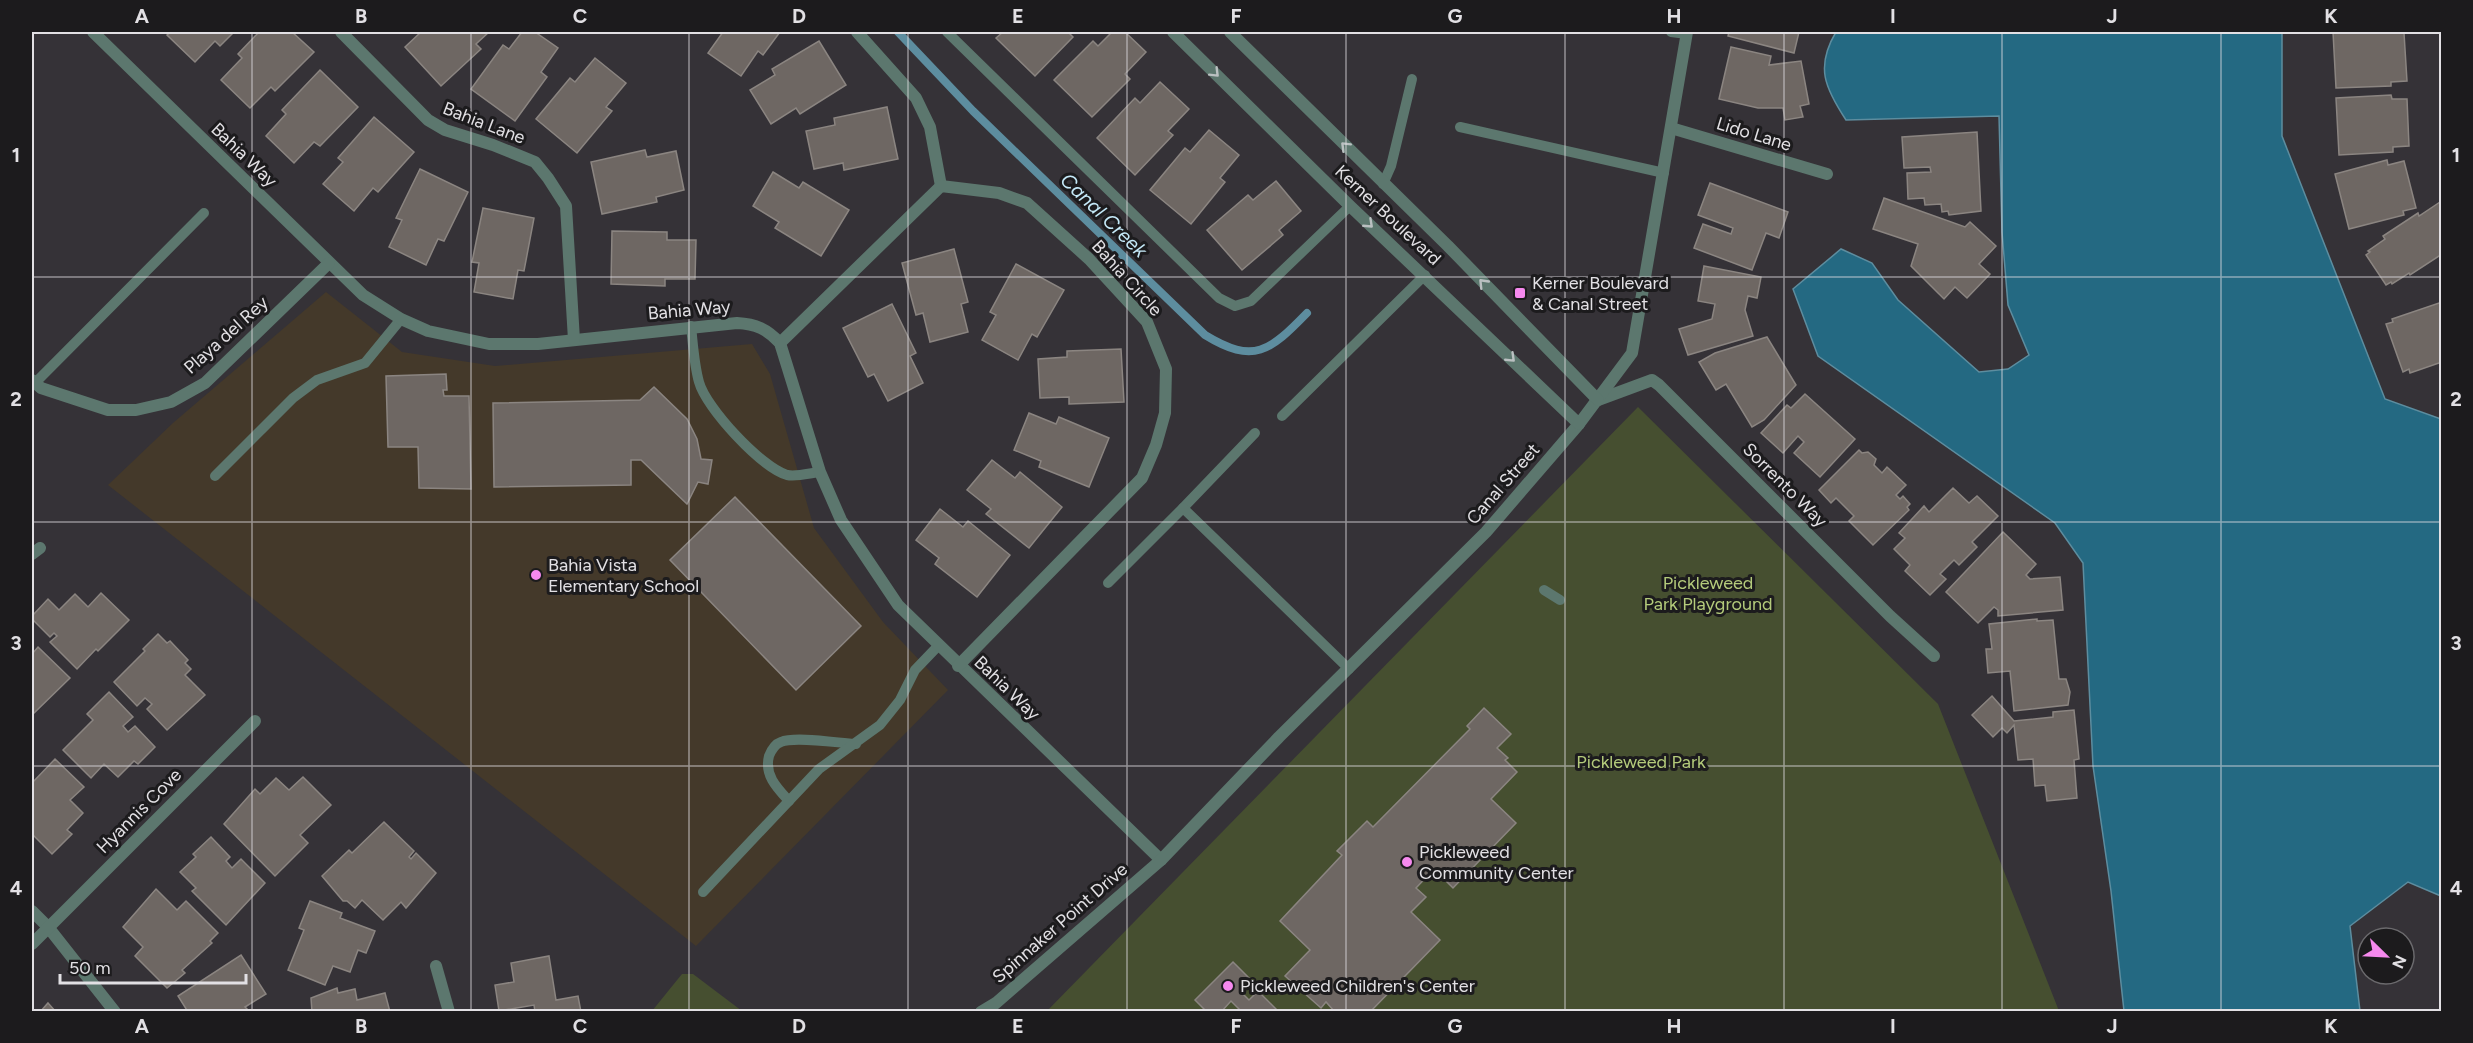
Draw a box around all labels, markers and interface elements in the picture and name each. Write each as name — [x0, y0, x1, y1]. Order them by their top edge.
text: A — [135, 4, 150, 28]
text: B — [355, 4, 367, 28]
text: C — [573, 4, 587, 28]
text: D — [792, 4, 806, 28]
text: E — [1012, 4, 1024, 28]
text: F — [1230, 4, 1242, 28]
text: G — [1448, 4, 1463, 28]
text: H — [1667, 4, 1682, 28]
text: I — [1890, 4, 1896, 28]
text: J — [2106, 4, 2118, 28]
text: K — [2324, 4, 2338, 28]
one-way arrow — [1208, 66, 1219, 76]
street label: Bahia Lane — [440, 97, 528, 149]
street label: Lido Lane — [1714, 112, 1794, 156]
street label: Bahia Way — [206, 118, 282, 192]
one-way arrow — [1341, 142, 1352, 153]
text: 1 — [12, 143, 20, 167]
text: 1 — [2452, 143, 2460, 167]
street label: Kerner Boulevard — [1330, 160, 1446, 270]
water label: Canal Creek — [1056, 168, 1153, 263]
one-way arrow — [1362, 216, 1373, 227]
street label: Bahia Circle — [1087, 235, 1167, 321]
place label: Kerner Boulevard & Canal Street — [1532, 272, 1669, 315]
one-way arrow — [1480, 279, 1491, 290]
marker: Kerner Boulevard & Canal Street — [1513, 286, 1527, 300]
street label: Playa del Rey — [179, 291, 273, 378]
street label: Bahia Way — [647, 295, 732, 325]
one-way arrow — [1503, 350, 1514, 361]
text: 2 — [10, 387, 22, 411]
text: 2 — [2450, 387, 2462, 411]
street label: Sorrento Way — [1738, 438, 1832, 532]
street label: Canal Street — [1462, 439, 1544, 529]
place label: Bahia Vista Elementary School — [548, 554, 699, 597]
marker: Bahia Vista Elementary School — [529, 568, 543, 582]
park label: Pickleweed Park Playground — [1643, 572, 1773, 615]
text: 3 — [10, 631, 22, 655]
text: 3 — [2450, 631, 2462, 655]
street label: Bahia Way — [969, 651, 1045, 725]
park label: Pickleweed Park — [1576, 751, 1706, 773]
street label: Hyannis Cove — [92, 764, 186, 858]
place label: Pickleweed Community Center — [1419, 841, 1574, 884]
marker: Pickleweed Community Center — [1400, 855, 1414, 869]
street label: Spinnaker Point Drive — [988, 858, 1132, 988]
text: 4 — [10, 876, 23, 900]
text: 4 — [2450, 876, 2463, 900]
north arrow — [2356, 926, 2416, 986]
scale bar — [60, 947, 246, 985]
text: N — [2388, 952, 2410, 971]
text: 50 m — [69, 957, 111, 979]
place label: Pickleweed Children's Center — [1240, 975, 1475, 997]
marker: Pickleweed Children's Center — [1221, 979, 1235, 993]
text: A — [135, 1014, 150, 1038]
text: B — [355, 1014, 367, 1038]
text: C — [573, 1014, 587, 1038]
text: D — [792, 1014, 806, 1038]
text: E — [1012, 1014, 1024, 1038]
text: F — [1230, 1014, 1242, 1038]
text: G — [1448, 1014, 1463, 1038]
text: H — [1667, 1014, 1682, 1038]
text: I — [1890, 1014, 1896, 1038]
text: J — [2106, 1014, 2118, 1038]
text: K — [2324, 1014, 2338, 1038]

